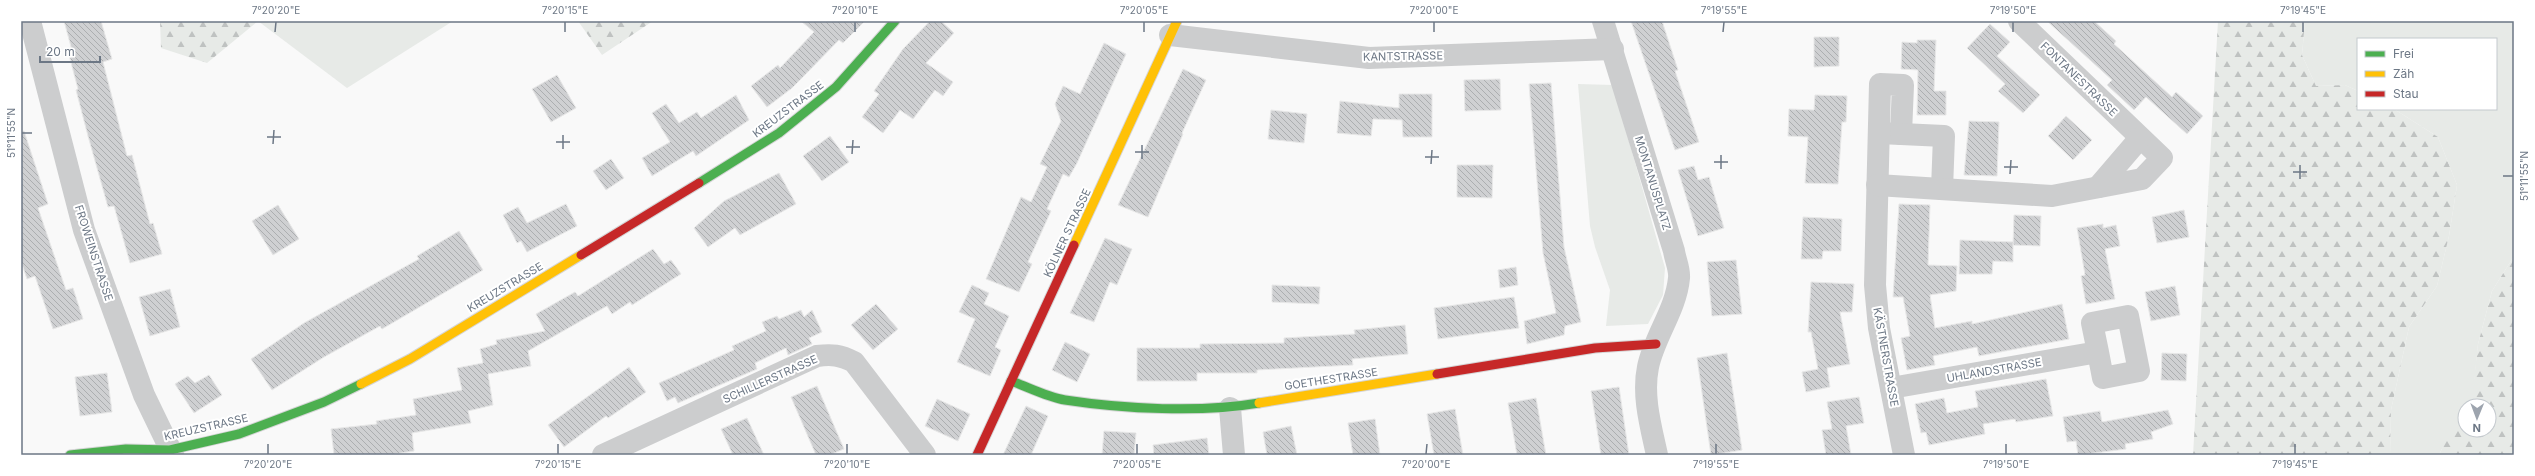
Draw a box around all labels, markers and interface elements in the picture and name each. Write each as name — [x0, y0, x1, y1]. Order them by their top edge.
text: 7°20'20"E — [252, 4, 300, 16]
text: 7°20'15"E — [542, 4, 588, 16]
text: 7°20'10"E — [832, 4, 878, 16]
text: 7°20'05"E — [1120, 4, 1168, 16]
text: 7°20'00"E — [1410, 4, 1458, 16]
text: 7°19'55"E — [1701, 4, 1747, 16]
text: 7°19'50"E — [1990, 4, 2036, 16]
text: 7°19'45"E — [2280, 4, 2326, 16]
scale bar — [40, 38, 100, 64]
legend — [2357, 38, 2497, 110]
street label: FONTANESTRASSE — [2038, 39, 2120, 119]
text: 20 m — [46, 44, 75, 59]
text: Frei — [2393, 46, 2414, 61]
street label: KANTSTRASSE — [1363, 48, 1443, 64]
text: Zäh — [2393, 66, 2414, 81]
street label: KREUZSTRASSE — [750, 78, 826, 140]
text: Stau — [2393, 86, 2419, 101]
text: 51°11'55"N — [5, 108, 17, 158]
street label: MONTANUSPLATZ — [1632, 134, 1674, 232]
text: 51°11'55"N — [2518, 151, 2530, 201]
street label: KÖLNER STRASSE — [1040, 186, 1094, 280]
street label: FROWEINSTRASSE — [72, 203, 116, 303]
street label: KREUZSTRASSE — [465, 259, 545, 315]
street label: KÄSTNERSTRASSE — [1870, 306, 1902, 408]
street label: SCHILLERSTRASSE — [721, 352, 819, 406]
street label: UHLANDSTRASSE — [1946, 355, 2042, 385]
street label: GOETHESTRASSE — [1283, 365, 1379, 393]
north arrow — [2457, 398, 2497, 438]
street label: KREUZSTRASSE — [163, 411, 249, 443]
text: N — [2473, 421, 2481, 435]
text: 7°20'20"E — [244, 458, 292, 470]
text: 7°20'15"E — [535, 458, 581, 470]
text: 7°20'10"E — [824, 458, 870, 470]
text: 7°20'05"E — [1113, 458, 1161, 470]
text: 7°20'00"E — [1402, 458, 1450, 470]
text: 7°19'55"E — [1693, 458, 1739, 470]
text: 7°19'50"E — [1983, 458, 2029, 470]
text: 7°19'45"E — [2272, 458, 2318, 470]

